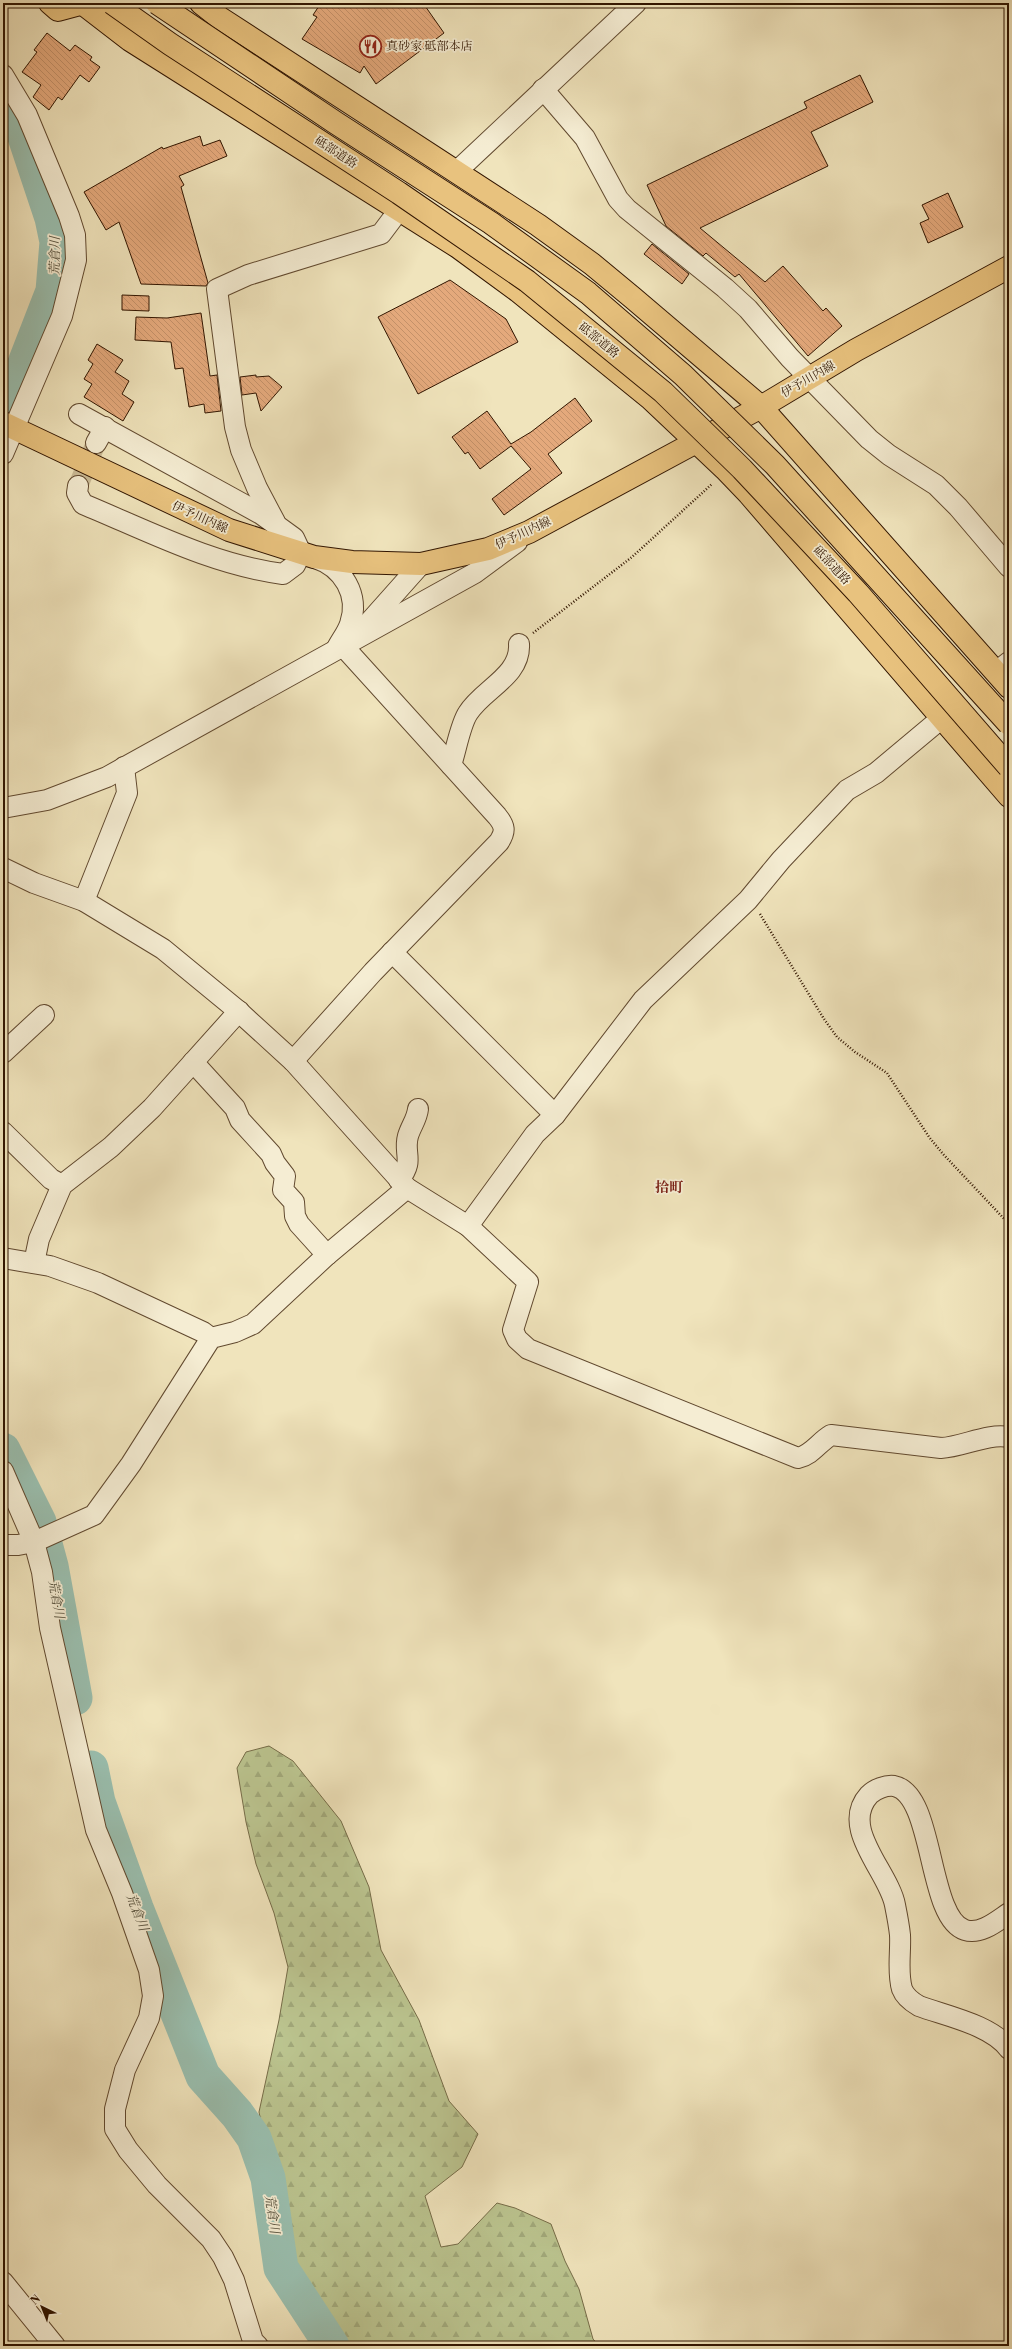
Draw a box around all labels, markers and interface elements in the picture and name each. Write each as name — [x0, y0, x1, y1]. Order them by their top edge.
restaurant icon: 真砂家 砥部本店 — [357, 33, 383, 59]
place label: 真砂家 砥部本店 — [386, 39, 472, 54]
street label: 砥部道路 — [312, 133, 360, 172]
water label: 荒倉川 — [47, 234, 63, 276]
street label: 砥部道路 — [575, 319, 622, 361]
street label: 伊予川内線 — [779, 358, 838, 401]
street label: 伊予川内線 — [169, 498, 230, 537]
street label: 伊予川内線 — [493, 514, 554, 553]
street label: 砥部道路 — [810, 543, 853, 588]
district label: 拾町 — [655, 1179, 684, 1197]
water label: 荒倉川 — [45, 1579, 68, 1622]
water label: 荒倉川 — [123, 1891, 152, 1935]
water label: 荒倉川 — [261, 2194, 283, 2237]
north arrow — [22, 2287, 62, 2327]
text: N — [28, 2292, 44, 2309]

